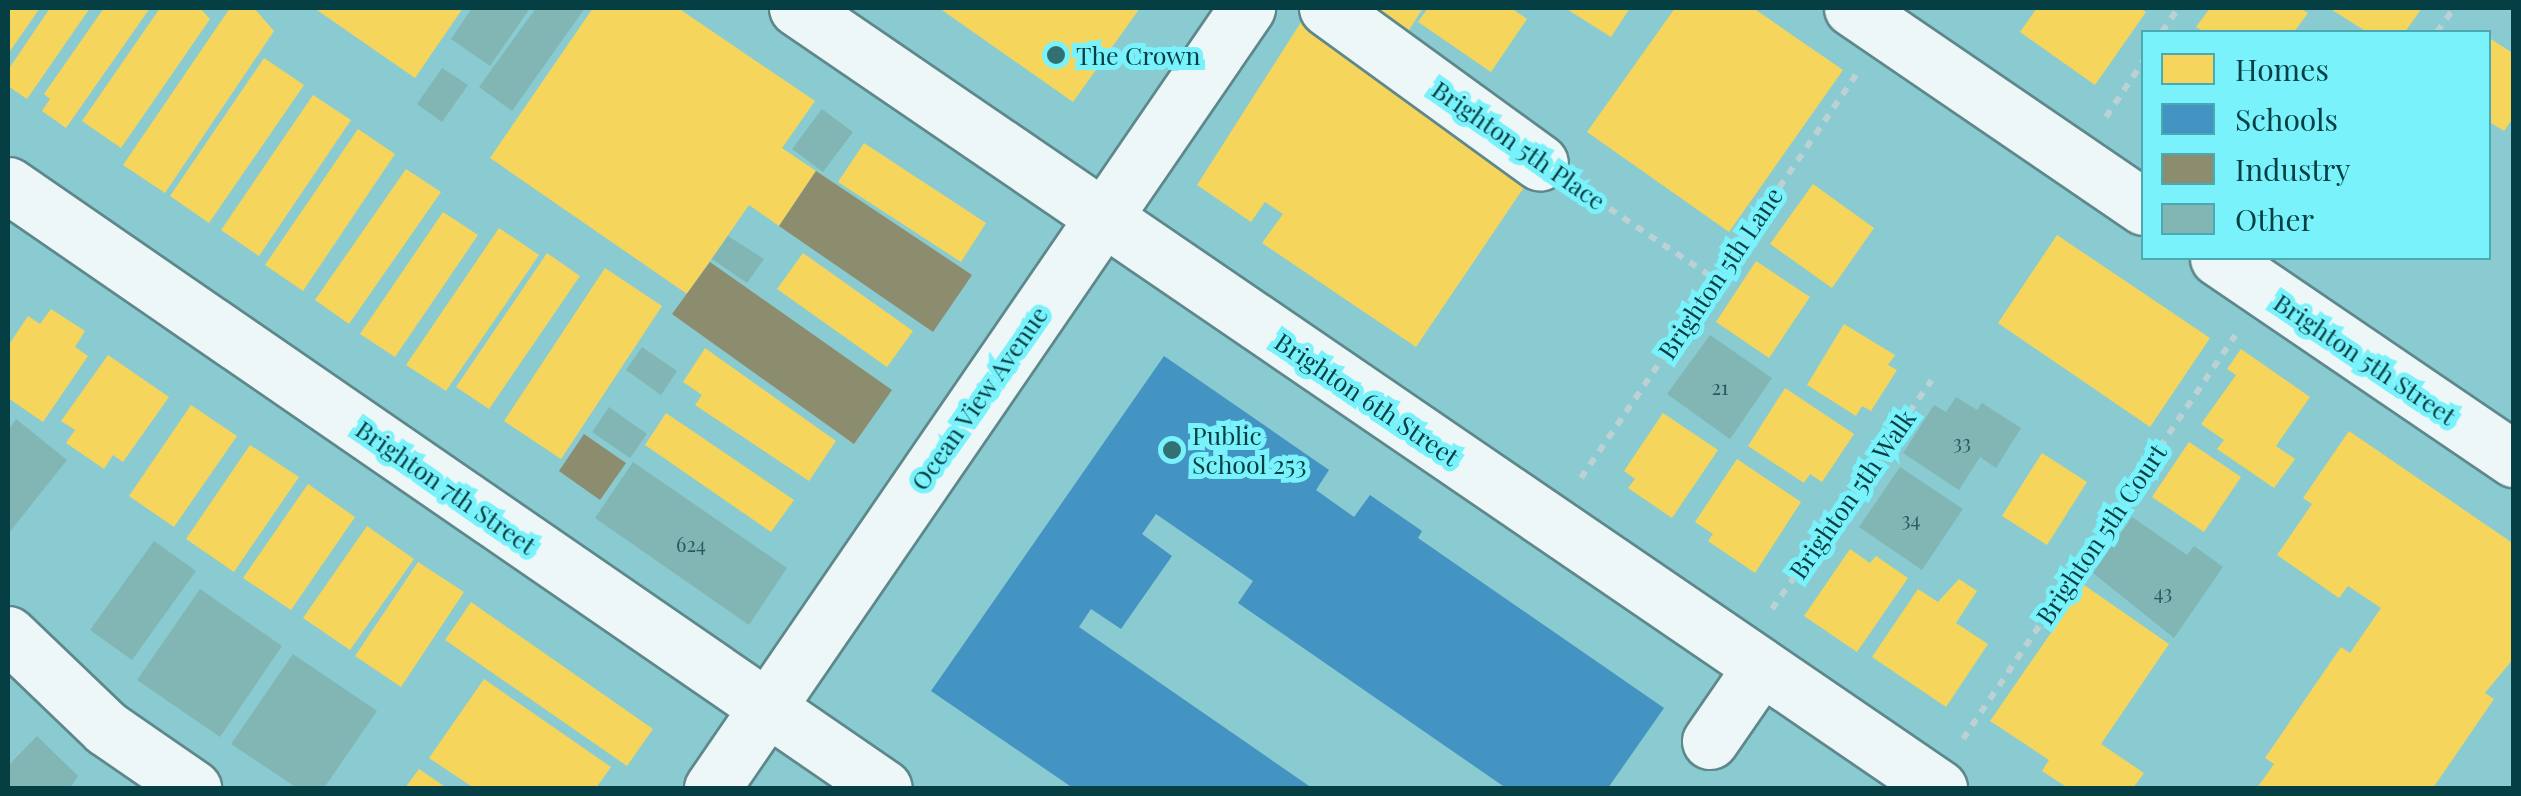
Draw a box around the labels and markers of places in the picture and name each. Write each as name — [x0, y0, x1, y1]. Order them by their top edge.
place label: The Crown — [1076, 40, 1200, 70]
marker: The Crown — [1045, 44, 1067, 66]
place label: Public School 253 — [1192, 421, 1306, 480]
marker: Public School 253 — [1161, 439, 1183, 461]

